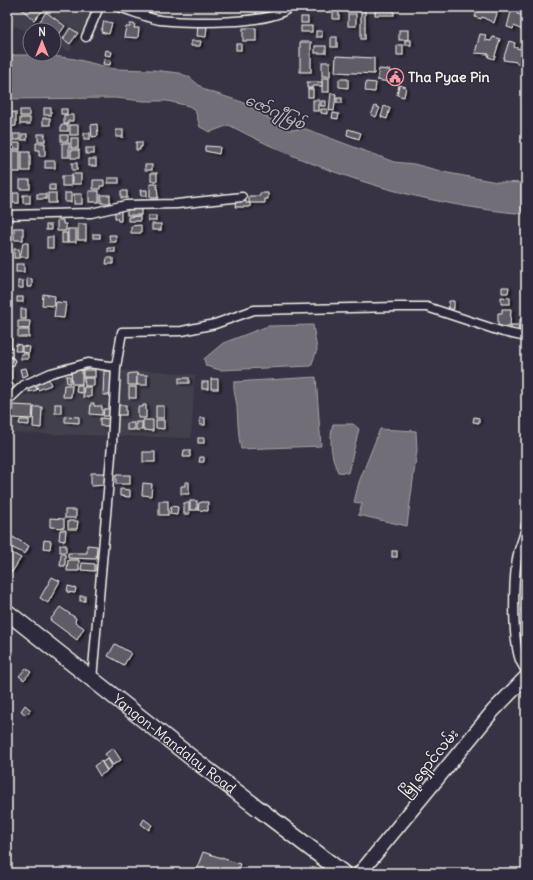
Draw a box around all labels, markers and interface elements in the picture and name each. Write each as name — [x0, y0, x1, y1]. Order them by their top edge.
north arrow — [22, 22, 62, 62]
text: N — [38, 25, 46, 39]
public building icon: Tha Pyae Pin — [385, 67, 405, 87]
place label: Tha Pyae Pin — [408, 68, 490, 86]
water label: ဇော်ဂျီမြစ် — [241, 89, 310, 137]
street label: Yangon-Mandalay Road — [109, 690, 240, 797]
street label: မြို့ရှောင်လမ်း — [395, 724, 464, 803]

